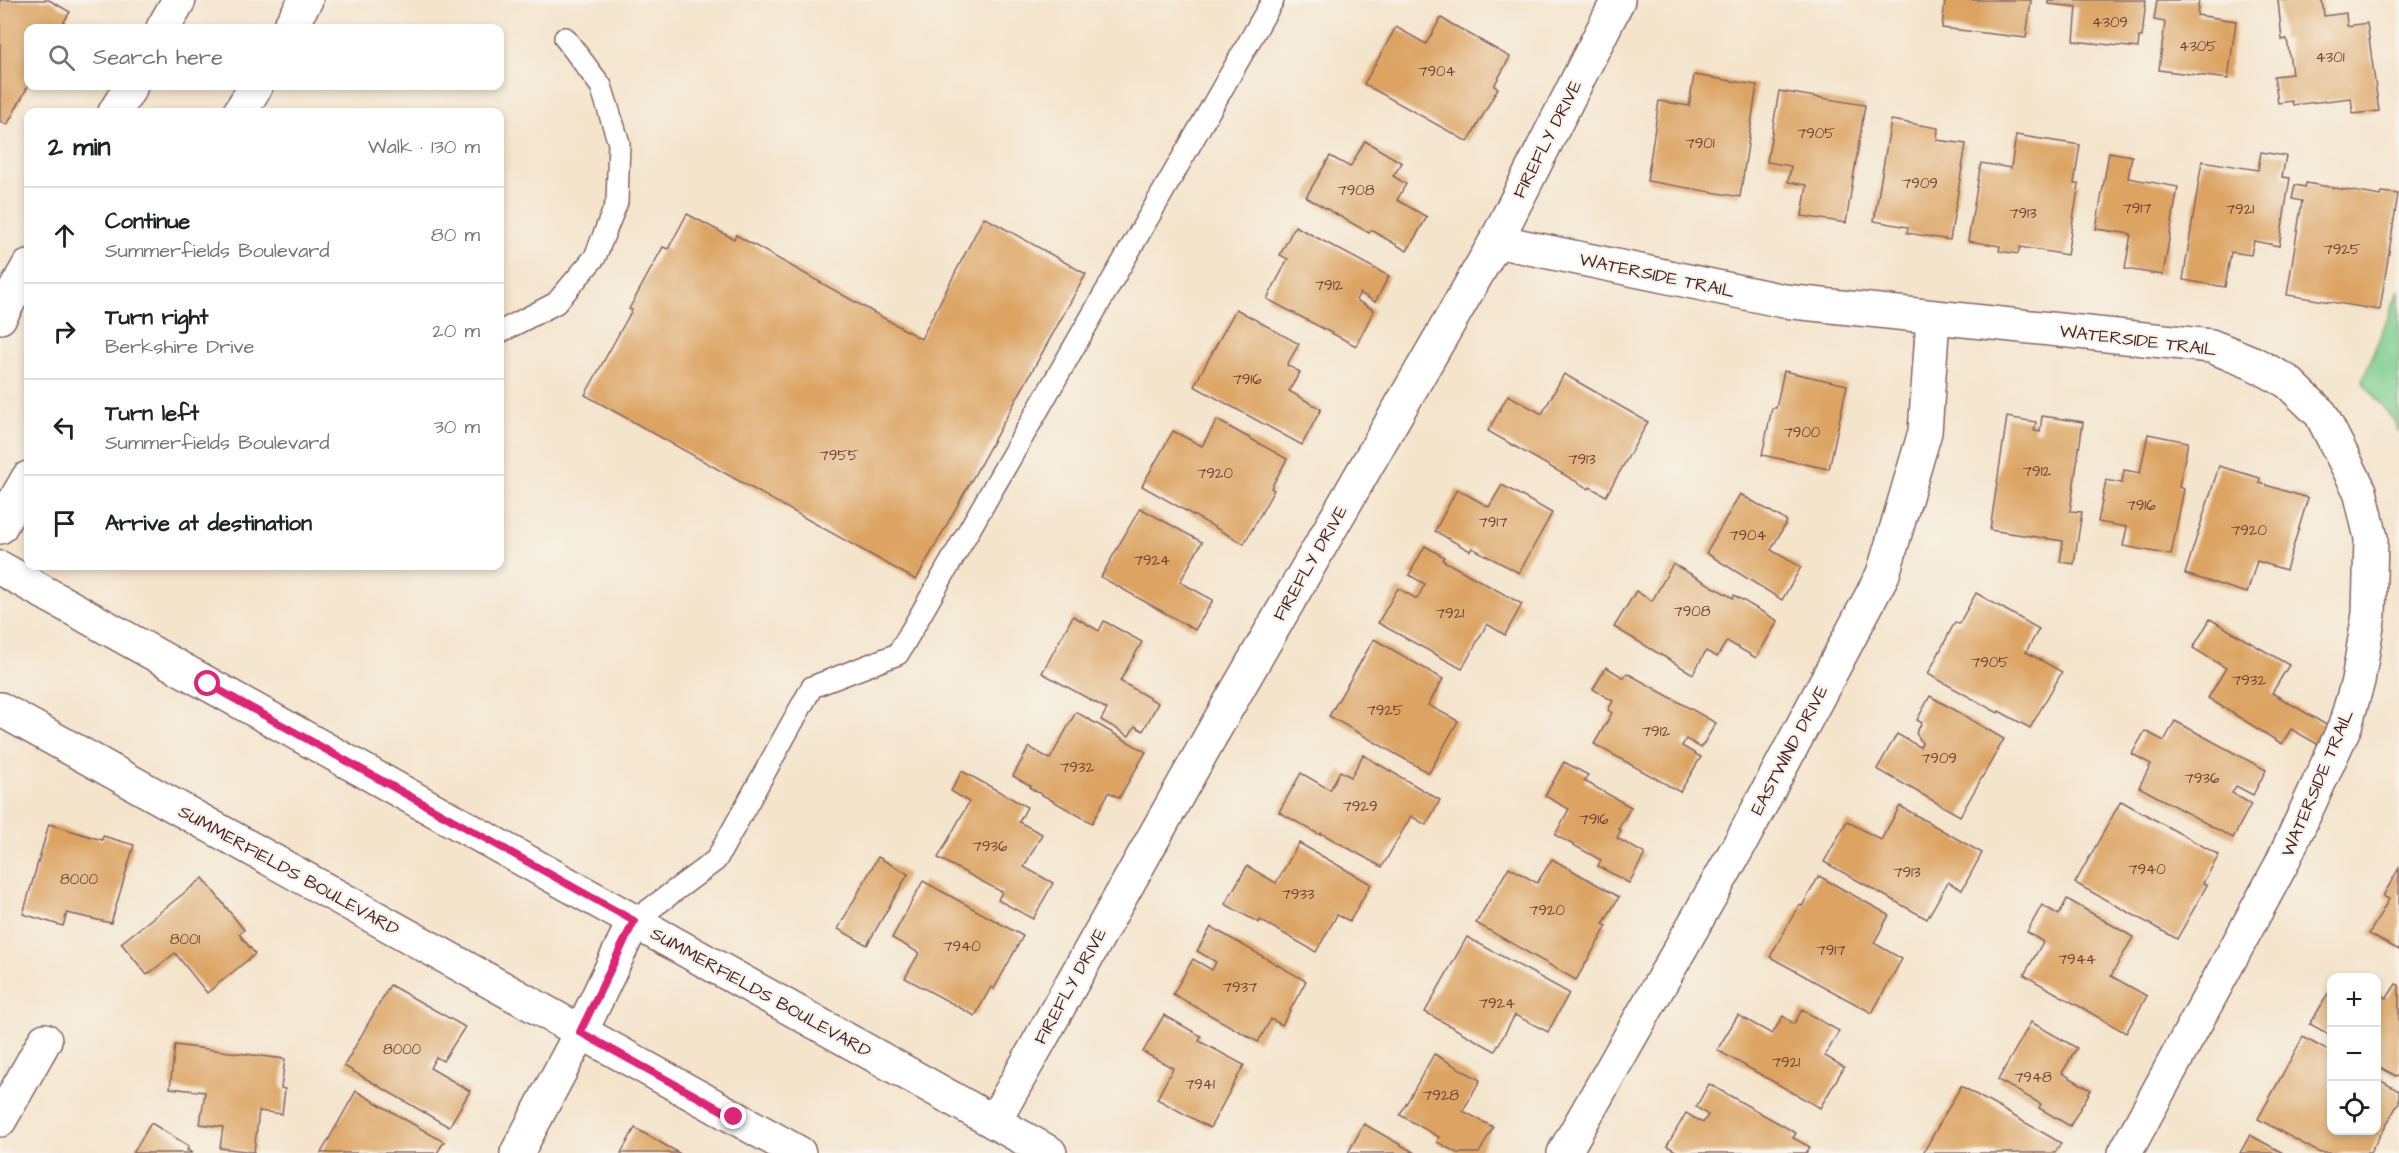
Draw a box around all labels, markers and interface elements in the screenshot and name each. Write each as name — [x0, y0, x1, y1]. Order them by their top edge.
house number: 4309 — [2092, 12, 2128, 33]
search box — [24, 24, 504, 90]
house number: 4305 — [2179, 36, 2217, 57]
icon: search — [45, 41, 78, 74]
text: Search here — [93, 42, 223, 73]
house number: 4301 — [2315, 47, 2345, 68]
house number: 7904 — [1418, 61, 1456, 82]
street label: FIREFLY DRIVE — [1507, 76, 1588, 203]
house number: 7905 — [1797, 123, 1835, 144]
text: 2 min — [48, 129, 110, 165]
text: Walk · 130 m — [368, 133, 480, 161]
house number: 7901 — [1685, 133, 1715, 154]
house number: 7909 — [1902, 173, 1938, 194]
house number: 7908 — [1338, 180, 1375, 201]
house number: 7917 — [2123, 198, 2151, 219]
house number: 7921 — [2226, 199, 2254, 220]
house number: 7913 — [2009, 203, 2037, 224]
text: Continue — [105, 206, 190, 237]
icon: ahead — [48, 219, 81, 252]
text: 80 m — [431, 221, 480, 249]
text: Summerfields Boulevard — [105, 237, 330, 265]
house number: 7925 — [2324, 239, 2361, 260]
street label: WATERSIDE TRAIL — [1577, 247, 1737, 304]
house number: 7912 — [1315, 275, 1344, 296]
text: Turn right — [105, 302, 208, 333]
icon: right — [48, 315, 81, 348]
text: 20 m — [432, 317, 480, 345]
street label: WATERSIDE TRAIL — [2058, 318, 2218, 363]
text: Berkshire Drive — [105, 333, 254, 361]
house number: 7916 — [1232, 369, 1262, 390]
text: Turn left — [105, 398, 199, 429]
icon: left — [48, 411, 81, 444]
text: 30 m — [434, 413, 480, 441]
house number: 7900 — [1784, 422, 1821, 443]
text: Summerfields Boulevard — [105, 429, 330, 457]
house number: 7955 — [819, 445, 859, 466]
house number: 7913 — [1568, 449, 1596, 470]
house number: 7912 — [2023, 461, 2052, 482]
house number: 7920 — [1197, 463, 1233, 484]
house number: 7916 — [2126, 495, 2156, 516]
street label: FIREFLY DRIVE — [1267, 501, 1354, 626]
icon: arrive — [48, 507, 81, 540]
text: Arrive at destination — [105, 508, 312, 539]
house number: 7917 — [1479, 512, 1507, 533]
house number: 7920 — [2231, 520, 2267, 541]
house number: 7904 — [1729, 525, 1767, 546]
house number: 7924 — [1134, 550, 1170, 571]
house number: 7908 — [1674, 601, 1711, 622]
house number: 7921 — [1436, 603, 1464, 624]
house number: 7905 — [1971, 652, 2009, 673]
route start — [194, 670, 220, 696]
house number: 7932 — [2232, 670, 2266, 691]
street label: EASTWIND DRIVE — [1745, 681, 1834, 820]
house number: 7925 — [1367, 700, 1404, 721]
street label: WATERSIDE TRAIL — [2275, 705, 2360, 861]
house number: 7912 — [1642, 721, 1671, 742]
house number: 7909 — [1921, 748, 1957, 769]
house number: 7932 — [1060, 757, 1094, 778]
house number: 7936 — [2185, 768, 2220, 789]
house number: 7929 — [1343, 796, 1377, 817]
street label: SUMMERFIELDS BOULEVARD — [174, 799, 404, 942]
house number: 7916 — [1579, 809, 1609, 830]
house number: 7936 — [973, 836, 1008, 857]
house number: 7940 — [2128, 859, 2166, 880]
house number: 7913 — [1893, 862, 1921, 883]
house number: 8000 — [60, 869, 99, 890]
house number: 7933 — [1281, 884, 1315, 905]
house number: 7920 — [1529, 900, 1565, 921]
street label: SUMMERFIELDS BOULEVARD — [646, 921, 876, 1064]
street label: FIREFLY DRIVE — [1028, 923, 1113, 1049]
house number: 8001 — [170, 929, 200, 950]
house number: 7940 — [943, 936, 981, 957]
house number: 7917 — [1817, 940, 1845, 961]
house number: 7944 — [2058, 949, 2096, 970]
map controls — [2327, 973, 2381, 1135]
button: + — [2327, 973, 2381, 1027]
house number: 7937 — [1223, 977, 1257, 998]
house number: 7924 — [1479, 993, 1515, 1014]
button: − — [2327, 1027, 2381, 1081]
house number: 8000 — [383, 1039, 422, 1060]
house number: 7921 — [1772, 1052, 1800, 1073]
house number: 7948 — [2014, 1067, 2052, 1088]
house number: 7941 — [1185, 1074, 1215, 1095]
button: locate — [2327, 1081, 2381, 1135]
house number: 7928 — [1423, 1085, 1459, 1106]
route end — [720, 1103, 746, 1129]

